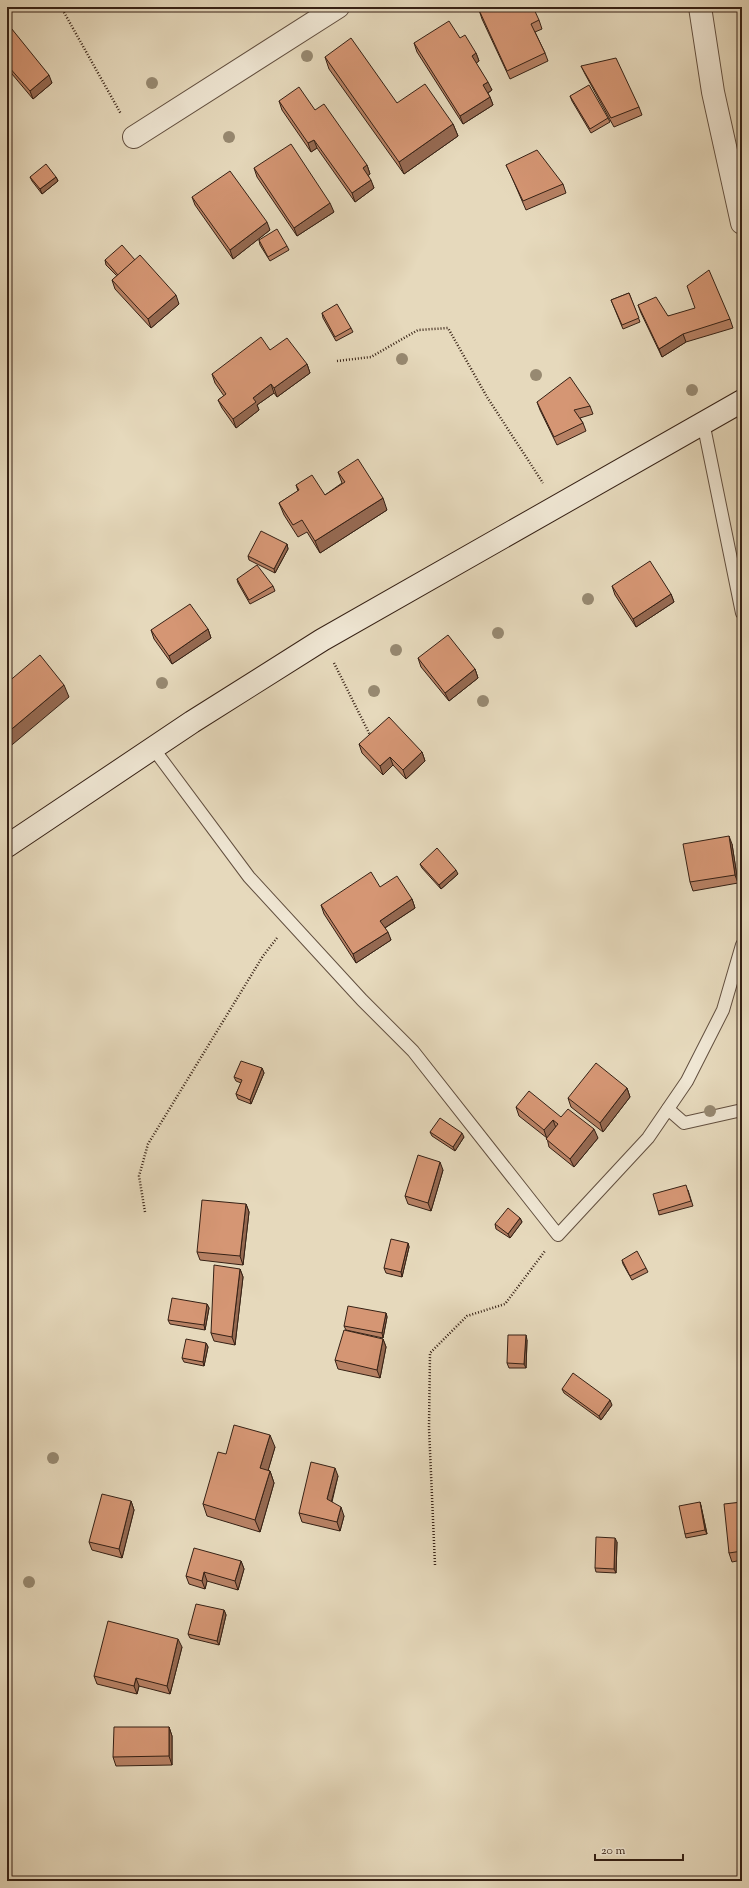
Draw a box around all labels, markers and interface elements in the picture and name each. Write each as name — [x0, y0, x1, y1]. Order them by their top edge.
scale bar — [595, 1836, 683, 1862]
text: 20 m — [601, 1842, 626, 1860]

